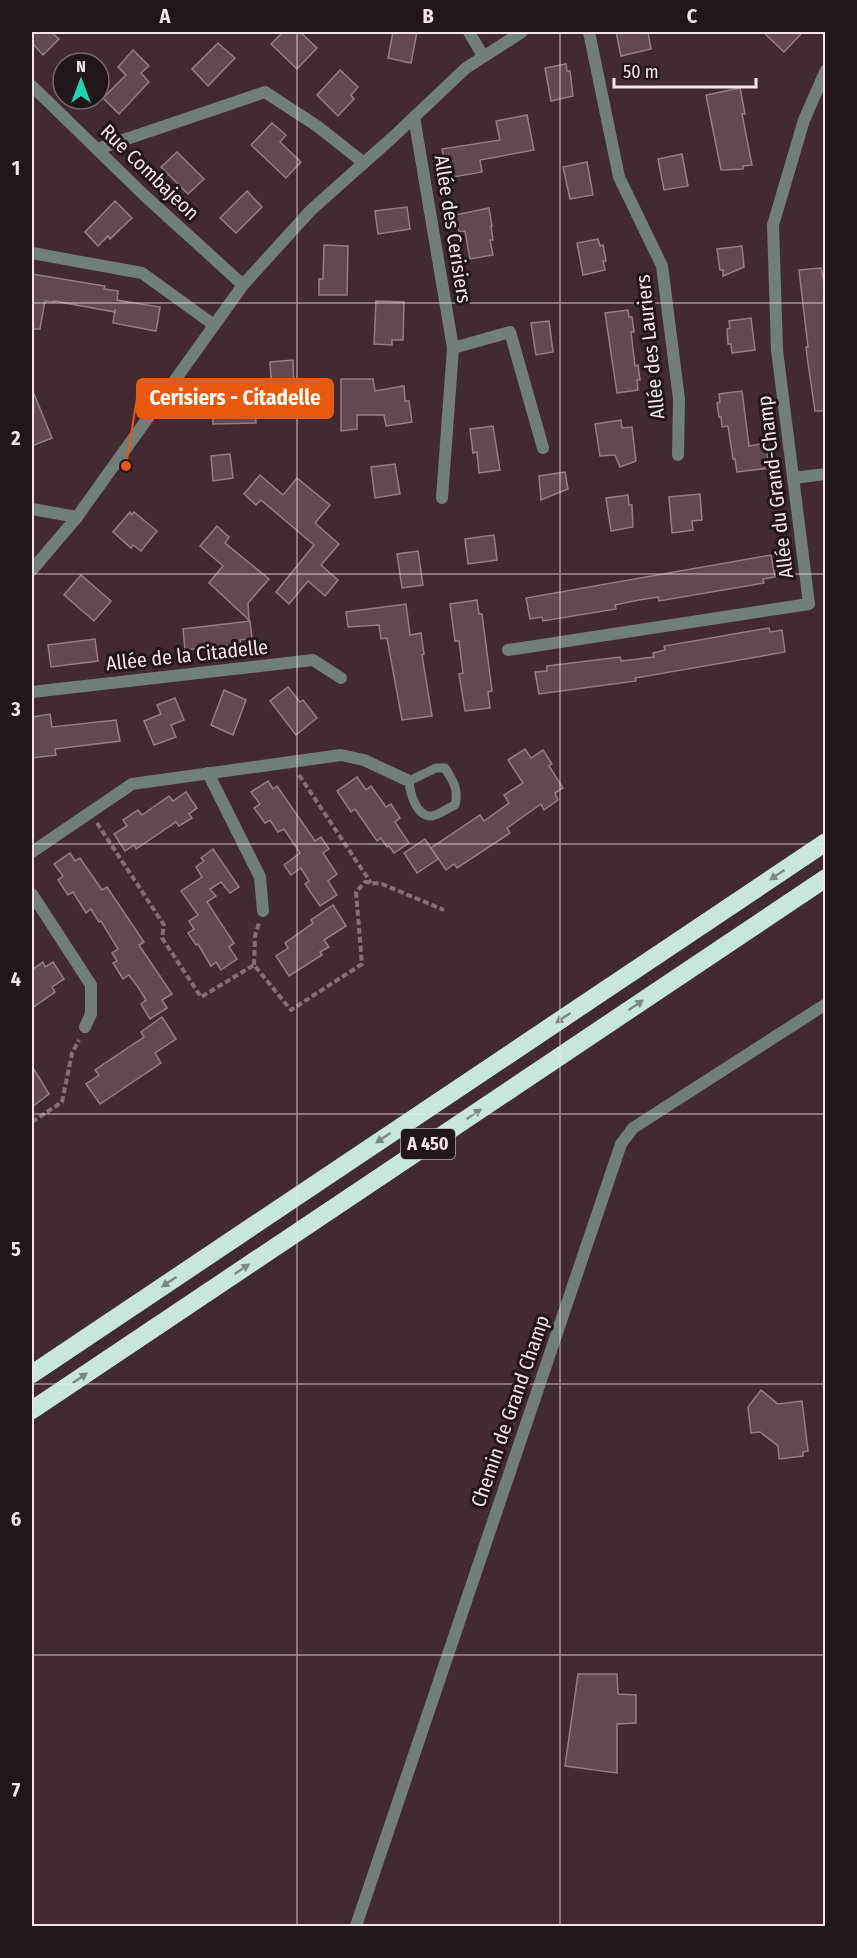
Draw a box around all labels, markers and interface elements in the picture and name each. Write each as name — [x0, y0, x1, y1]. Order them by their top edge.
text: A — [159, 4, 172, 28]
text: B — [422, 4, 434, 28]
text: C — [687, 4, 698, 28]
north arrow — [51, 51, 111, 111]
scale bar — [614, 51, 756, 89]
text: N — [76, 57, 86, 76]
text: 50 m — [623, 61, 659, 83]
street label: Rue Combajeon — [96, 119, 204, 225]
street label: Allée des Cerisiers — [429, 153, 477, 305]
text: 1 — [12, 156, 20, 180]
street label: Allée des Lauriers — [630, 273, 670, 421]
callout: Cerisiers - Citadelle — [137, 379, 333, 418]
text: Cerisiers - Citadelle — [149, 385, 321, 411]
street label: Allée du Grand-Champ — [752, 394, 798, 580]
text: 2 — [10, 426, 21, 450]
street label: Allée de la Citadelle — [105, 635, 269, 675]
text: 3 — [10, 697, 21, 721]
one-way arrow — [769, 869, 785, 880]
text: 4 — [11, 967, 21, 991]
one-way arrow — [628, 1000, 644, 1011]
one-way arrow — [555, 1012, 571, 1024]
one-way arrow — [466, 1109, 482, 1120]
road number: A 450 — [401, 1129, 455, 1159]
one-way arrow — [375, 1133, 391, 1144]
text: 5 — [11, 1237, 21, 1261]
one-way arrow — [234, 1264, 250, 1275]
one-way arrow — [161, 1276, 177, 1288]
street label: Chemin de Grand Champ — [466, 1312, 554, 1510]
one-way arrow — [72, 1373, 88, 1384]
text: 6 — [11, 1507, 21, 1531]
text: 7 — [12, 1778, 21, 1802]

